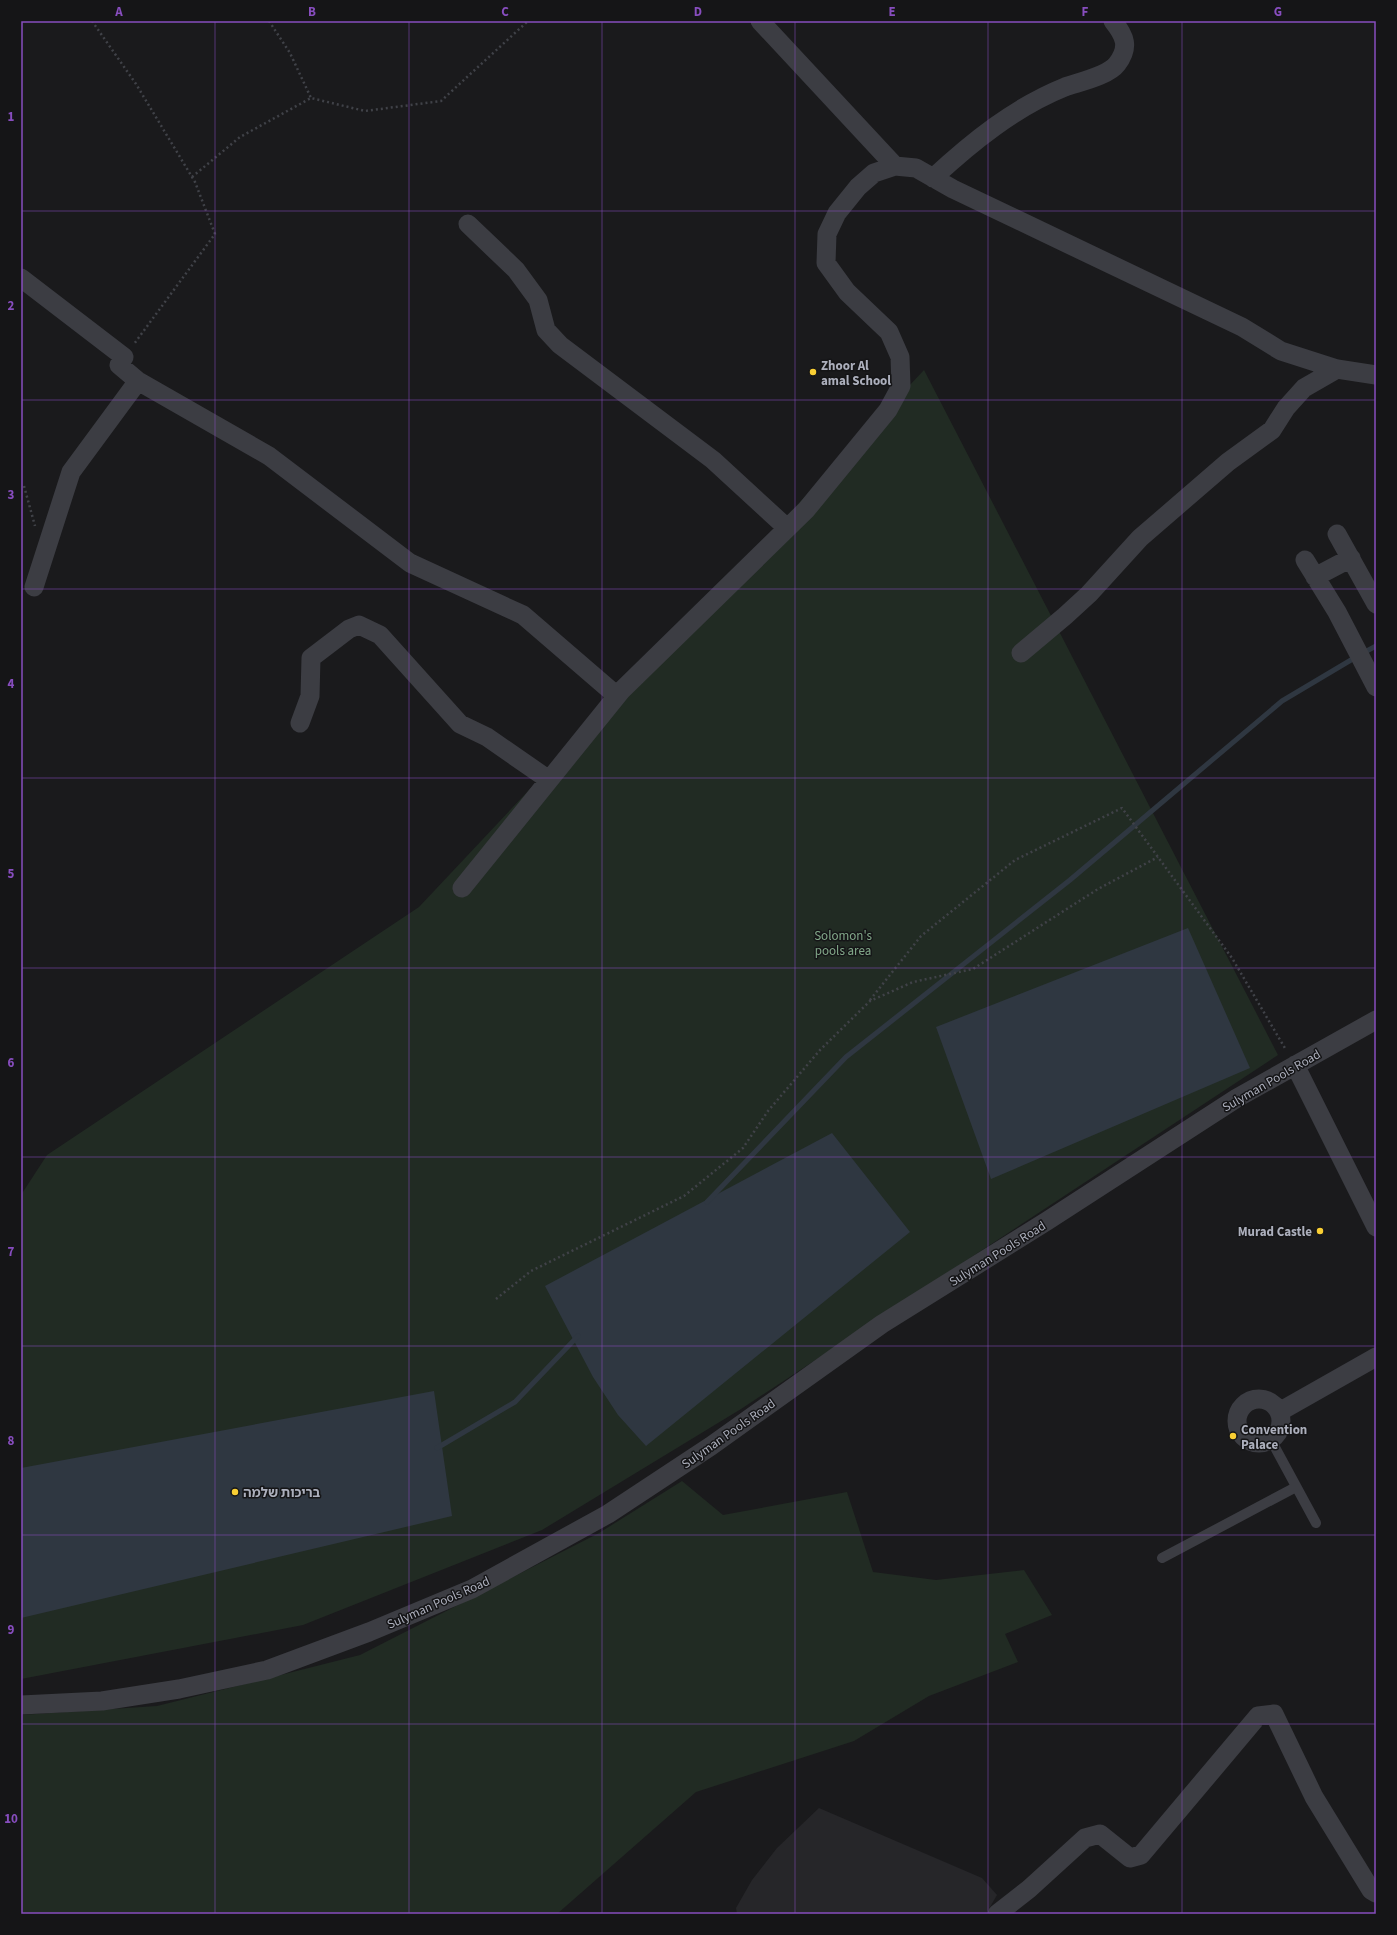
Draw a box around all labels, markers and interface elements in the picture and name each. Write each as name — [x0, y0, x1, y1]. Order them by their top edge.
text: A — [114, 3, 123, 21]
text: B — [308, 3, 316, 21]
text: C — [501, 3, 509, 21]
text: D — [694, 3, 702, 21]
text: E — [888, 3, 896, 21]
text: F — [1082, 3, 1089, 21]
text: G — [1274, 3, 1282, 21]
text: 1 — [8, 108, 15, 126]
text: 2 — [8, 297, 15, 315]
place label: Zhoor Al amal School — [821, 357, 891, 390]
marker: Zhoor Al amal School — [808, 367, 818, 377]
text: 3 — [8, 486, 15, 504]
text: 4 — [8, 675, 15, 693]
text: 5 — [8, 865, 15, 883]
park label: Solomon's pools area — [814, 927, 872, 960]
street label: Sulyman Pools Road — [1219, 1045, 1324, 1116]
text: 6 — [8, 1054, 15, 1072]
street label: Sulyman Pools Road — [946, 1217, 1049, 1291]
place label: Murad Castle — [1238, 1223, 1312, 1241]
marker: Murad Castle — [1315, 1226, 1325, 1236]
text: 7 — [8, 1243, 15, 1261]
street label: Sulyman Pools Road — [678, 1395, 779, 1473]
place label: Convention Palace — [1241, 1421, 1307, 1454]
marker: Convention Palace — [1228, 1431, 1238, 1441]
text: 8 — [8, 1432, 15, 1450]
place label: בריכות שלמה — [243, 1484, 320, 1502]
marker: בריכות שלמה — [230, 1487, 240, 1497]
street label: Sulyman Pools Road — [384, 1572, 493, 1634]
text: 9 — [8, 1621, 15, 1639]
text: 10 — [4, 1810, 18, 1828]

